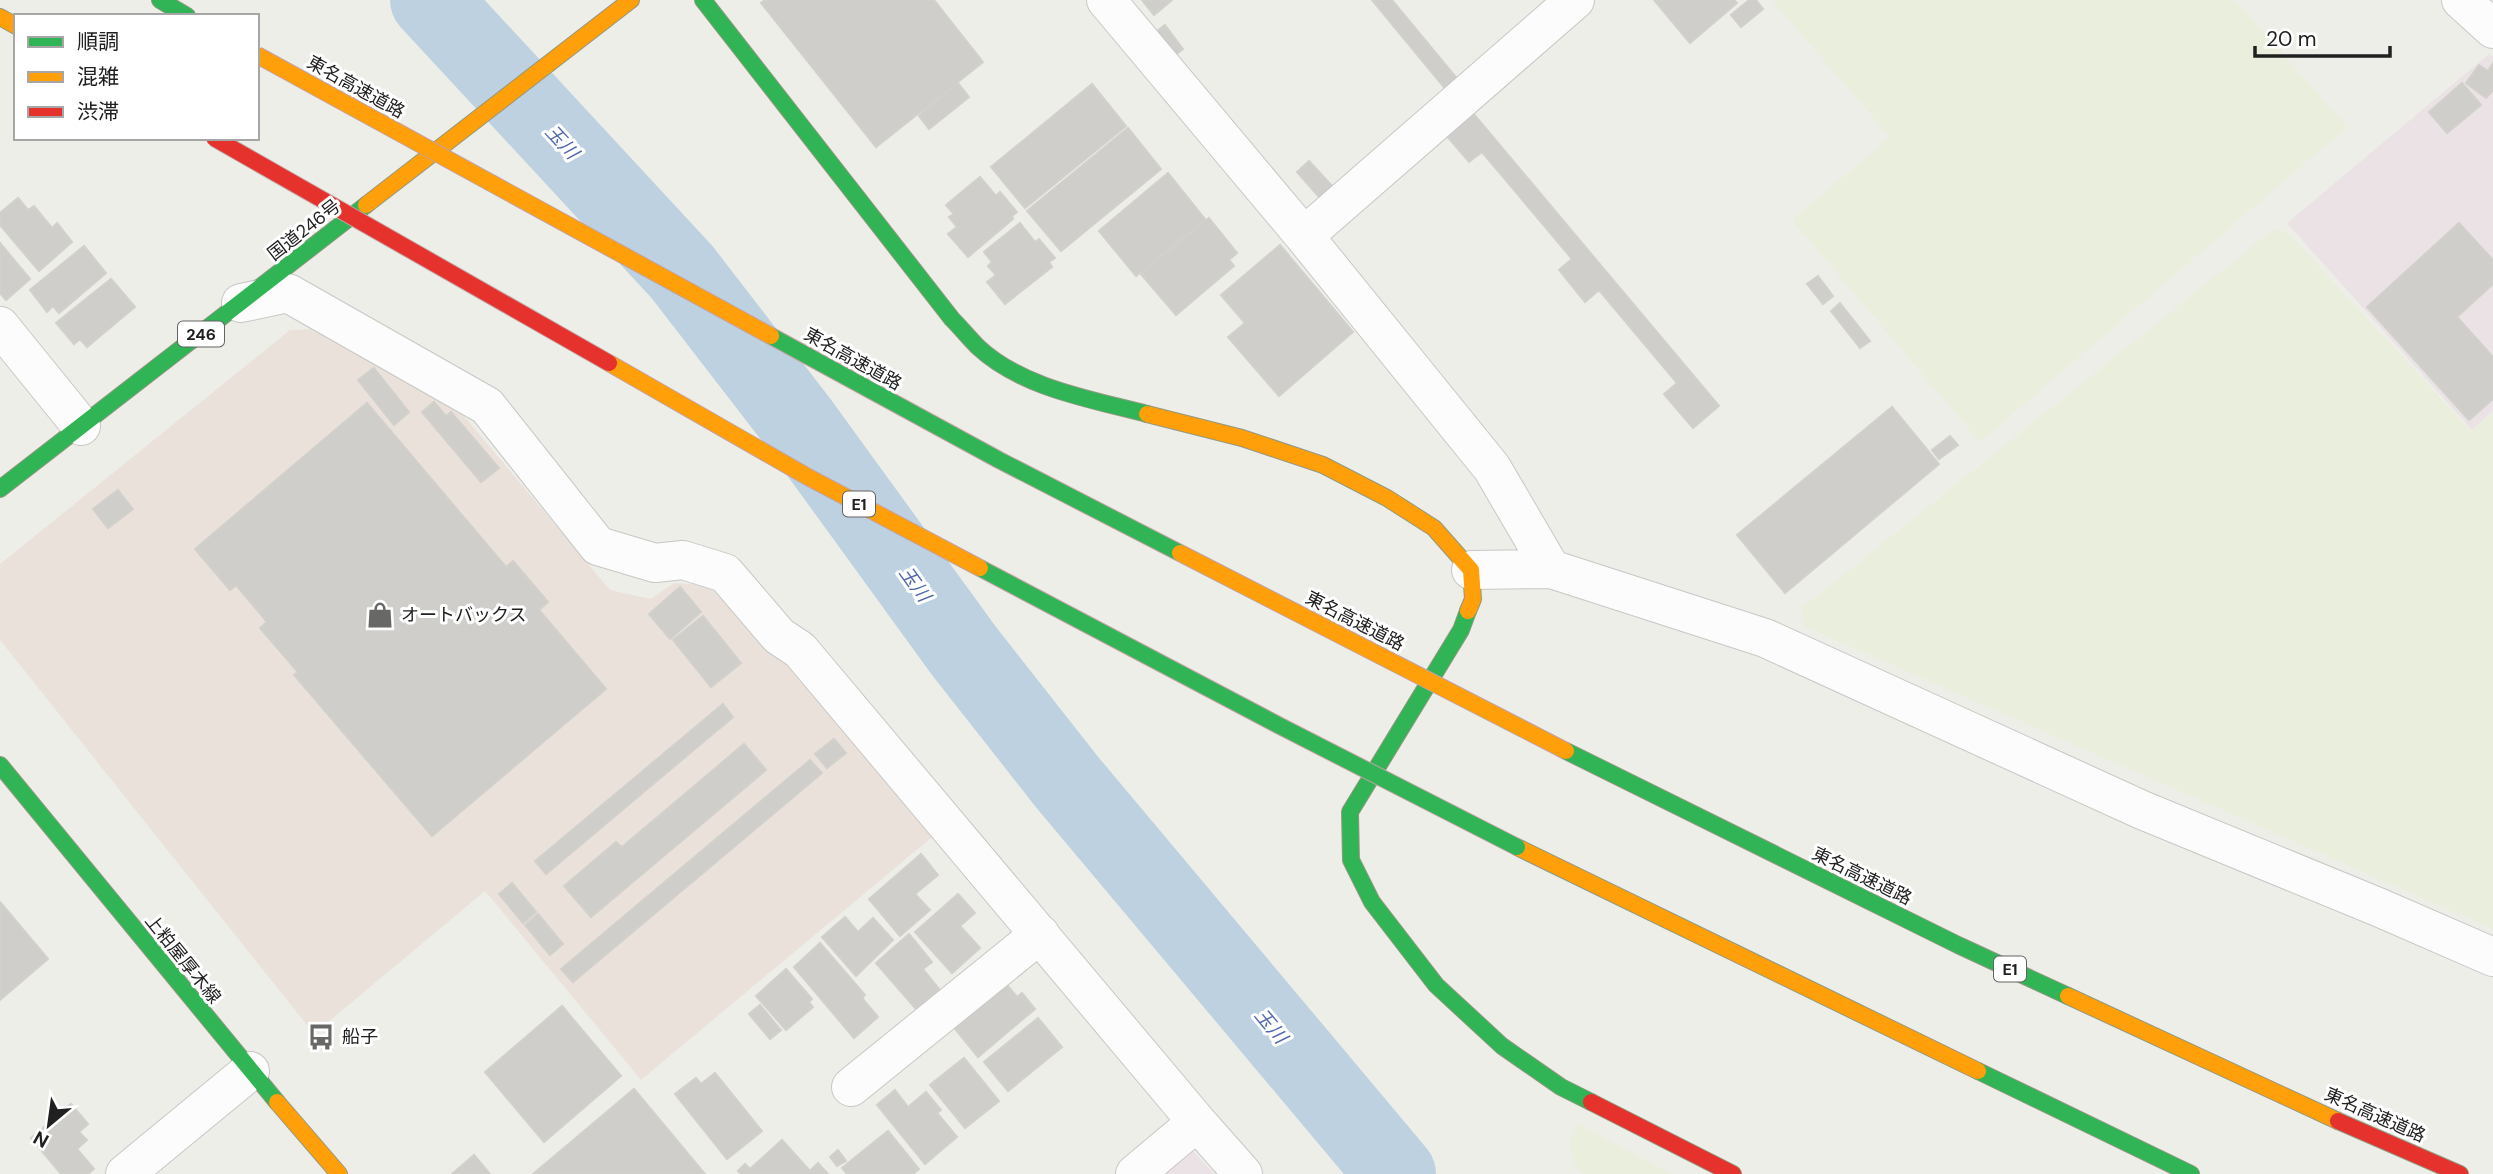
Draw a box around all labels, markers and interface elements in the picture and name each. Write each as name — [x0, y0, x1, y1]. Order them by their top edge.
legend — [14, 14, 259, 140]
scale bar — [2255, 14, 2390, 58]
text: 20 m — [2266, 25, 2317, 53]
text: 順調 — [77, 28, 119, 56]
street label: 東名高速道路 — [303, 50, 409, 124]
text: 混雑 — [77, 63, 119, 91]
text: 渋滞 — [77, 98, 119, 126]
water label: 玉川 — [540, 120, 585, 166]
street label: 国道246号 — [263, 194, 345, 266]
road number: 246 — [178, 322, 224, 346]
street label: 東名高速道路 — [800, 322, 906, 396]
road number: E1 — [843, 491, 875, 516]
water label: 玉川 — [894, 561, 937, 608]
street label: 東名高速道路 — [1301, 586, 1409, 656]
shop icon: オートバックス — [365, 600, 395, 630]
place label: オートバックス — [401, 603, 526, 627]
street label: 東名高速道路 — [1808, 842, 1916, 910]
street label: 上粕屋厚木線 — [140, 909, 226, 1009]
road number: E1 — [1994, 956, 2026, 981]
water label: 玉川 — [1249, 1003, 1294, 1050]
bus stop icon: 船子 — [306, 1022, 336, 1052]
place label: 船子 — [342, 1025, 378, 1049]
street label: 東名高速道路 — [2321, 1082, 2429, 1148]
north arrow — [14, 1090, 84, 1160]
text: N — [29, 1125, 53, 1154]

